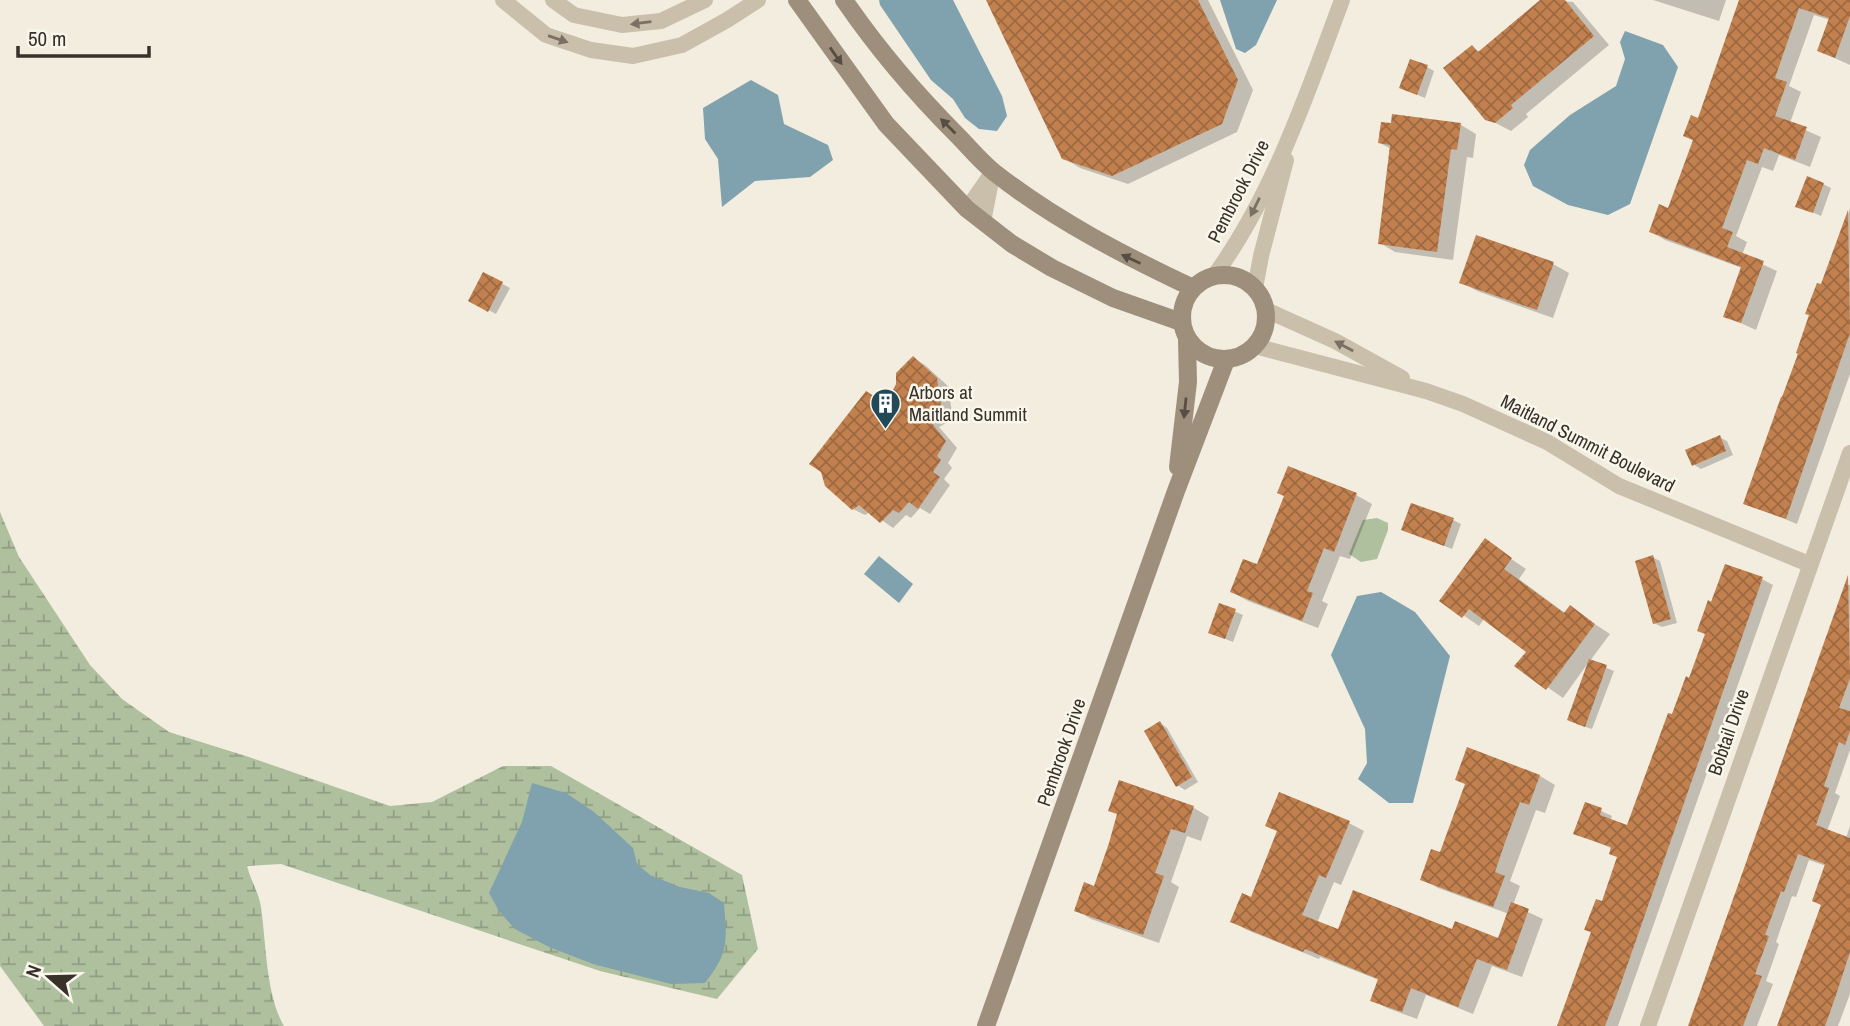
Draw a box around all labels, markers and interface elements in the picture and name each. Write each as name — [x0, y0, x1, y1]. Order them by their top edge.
scale bar — [18, 14, 149, 58]
one-way arrow — [630, 18, 652, 29]
text: 50 m — [28, 24, 66, 53]
one-way arrow — [547, 34, 568, 45]
one-way arrow — [829, 47, 843, 65]
one-way arrow — [940, 118, 956, 134]
street label: Pembrook Drive — [1201, 135, 1275, 247]
one-way arrow — [1249, 197, 1261, 217]
one-way arrow — [1121, 253, 1141, 265]
one-way arrow — [1334, 341, 1354, 353]
place label: Arbors at Maitland Summit — [908, 379, 1027, 427]
building icon: Arbors at Maitland Summit — [869, 386, 903, 430]
street label: Maitland Summit Boulevard — [1496, 388, 1680, 498]
one-way arrow — [1179, 397, 1190, 419]
street label: Bobtail Drive — [1701, 685, 1755, 779]
street label: Pembrook Drive — [1030, 695, 1092, 809]
north arrow — [14, 942, 84, 1012]
text: N — [19, 961, 47, 981]

